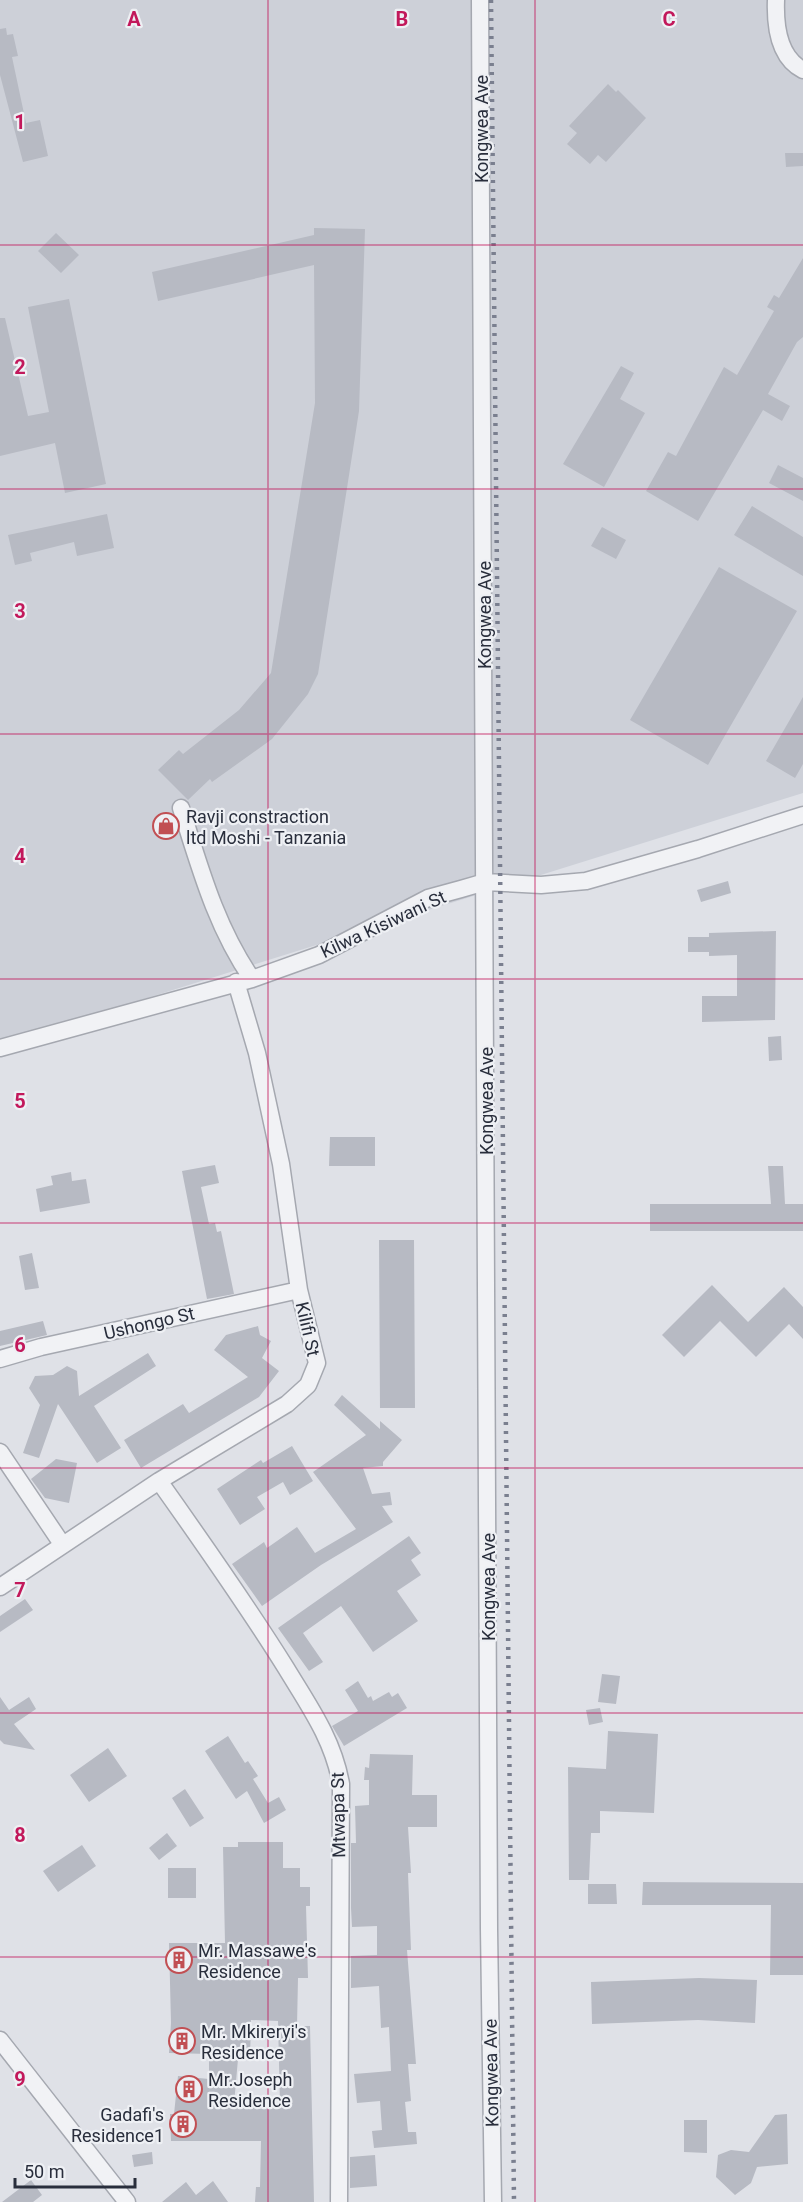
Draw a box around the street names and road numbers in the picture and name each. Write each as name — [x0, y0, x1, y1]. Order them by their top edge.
street label: Kongwea Ave — [471, 75, 492, 183]
street label: Kongwea Ave — [474, 561, 495, 669]
street label: Kilwa Kisiwani St — [317, 886, 449, 962]
street label: Kongwea Ave — [476, 1047, 497, 1155]
street label: Kilifi St — [292, 1300, 324, 1358]
street label: Ushongo St — [102, 1302, 197, 1344]
street label: Kongwea Ave — [478, 1533, 499, 1641]
street label: Mtwapa St — [327, 1772, 349, 1858]
street label: Kongwea Ave — [480, 2019, 502, 2127]

